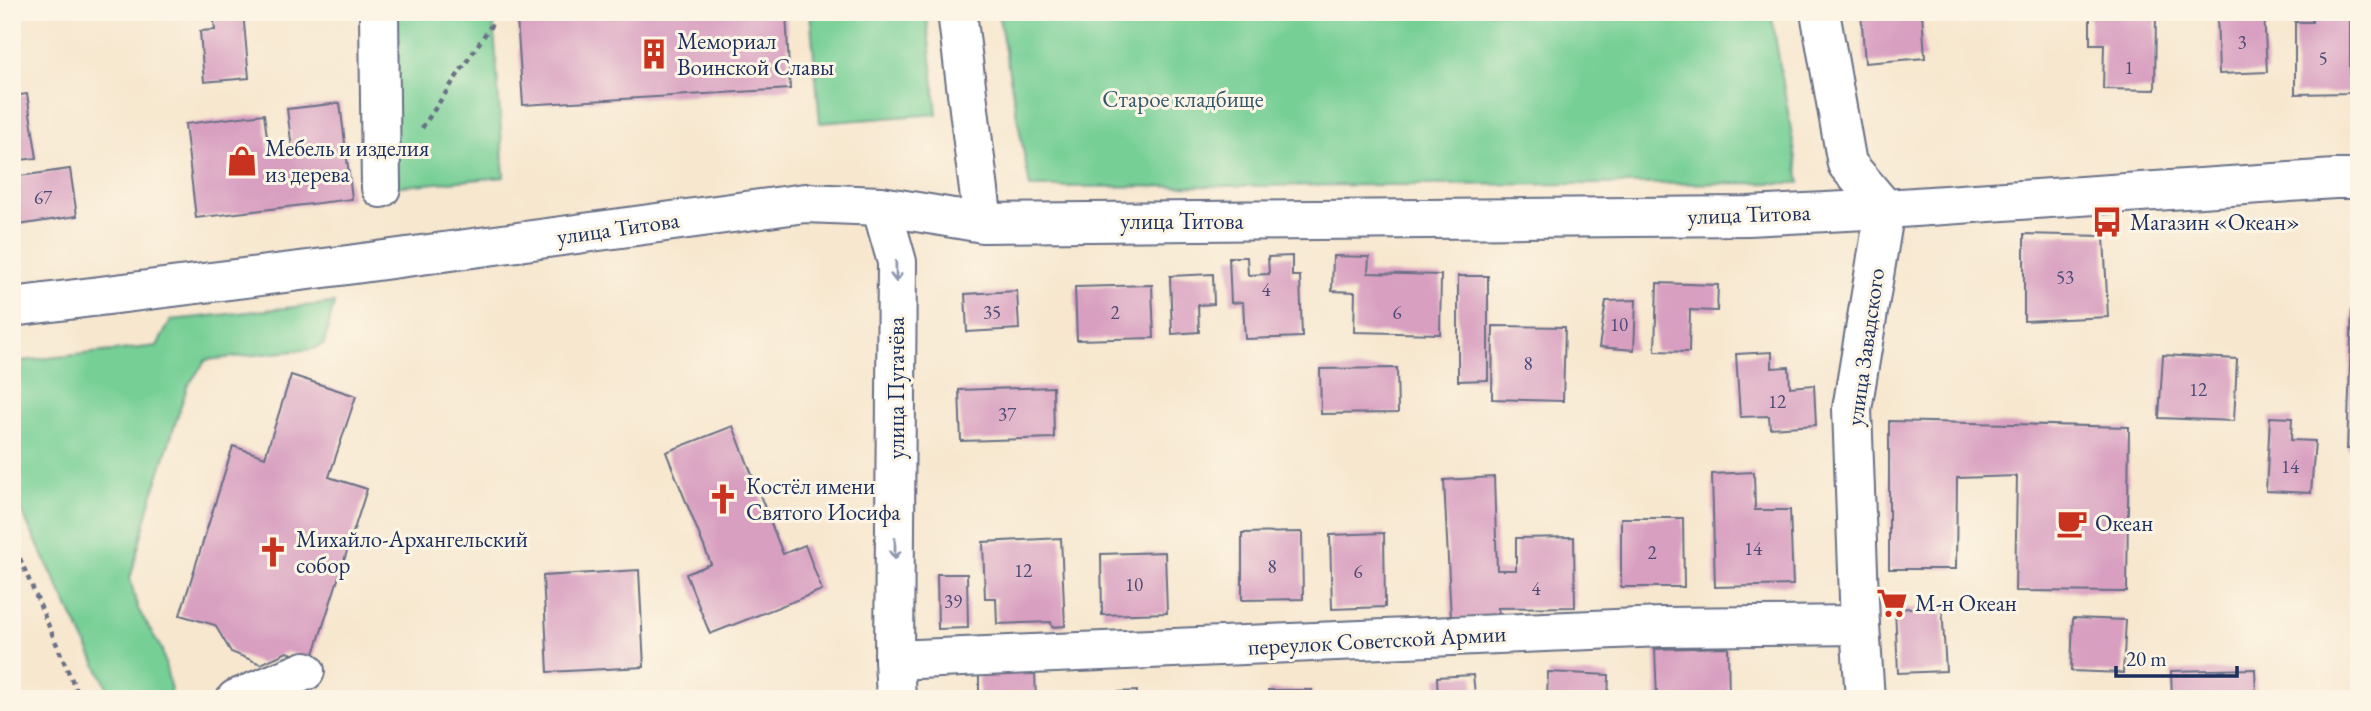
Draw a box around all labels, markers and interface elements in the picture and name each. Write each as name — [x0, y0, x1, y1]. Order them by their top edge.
place label: Мемориал Воинской Славы — [677, 26, 834, 82]
house number: 3 — [2237, 30, 2247, 55]
building icon: Мемориал Воинской Славы — [637, 37, 671, 71]
house number: 5 — [2318, 46, 2328, 71]
house number: 1 — [2124, 55, 2134, 80]
park label: Старое кладбище — [1102, 84, 1264, 114]
place label: Мебель и изделия из дерева — [265, 133, 429, 189]
shop icon: Мебель и изделия из дерева — [225, 144, 259, 178]
house number: 67 — [34, 185, 53, 210]
street label: улица Титова — [1687, 197, 1812, 231]
street label: улица Титова — [555, 204, 682, 251]
bus stop icon: Магазин «Океан» — [2090, 205, 2124, 239]
street label: улица Титова — [1120, 206, 1244, 236]
place label: Магазин «Океан» — [2130, 207, 2300, 237]
one-way arrow — [890, 260, 903, 283]
house number: 53 — [2056, 265, 2074, 290]
street label: улица Завадского — [1839, 266, 1891, 428]
house number: 4 — [1261, 277, 1271, 302]
house number: 35 — [983, 300, 1001, 325]
house number: 2 — [1110, 300, 1120, 325]
house number: 6 — [1392, 300, 1402, 325]
house number: 10 — [1610, 312, 1628, 337]
street label: улица Пугачёва — [881, 316, 911, 459]
house number: 8 — [1523, 351, 1533, 376]
house number: 12 — [2189, 377, 2207, 402]
house number: 12 — [1768, 389, 1786, 414]
house number: 37 — [998, 402, 1017, 427]
house number: 14 — [2281, 454, 2300, 479]
place label: Костёл имени Святого Иосифа — [746, 471, 901, 527]
church icon: Костёл имени Святого Иосифа — [706, 482, 740, 516]
cafe icon: Океан — [2055, 506, 2089, 540]
place label: Океан — [2095, 508, 2153, 538]
place label: Михайло-Архангельский собор — [296, 524, 528, 580]
church icon: Михайло-Архангельский собор — [256, 535, 290, 569]
house number: 14 — [1744, 536, 1763, 561]
one-way arrow — [888, 537, 902, 560]
house number: 2 — [1647, 540, 1657, 565]
house number: 8 — [1267, 554, 1277, 579]
house number: 12 — [1014, 558, 1032, 583]
house number: 6 — [1353, 559, 1363, 584]
house number: 10 — [1125, 572, 1143, 597]
house number: 4 — [1531, 576, 1541, 601]
supermarket icon: М-н Океан — [1875, 586, 1909, 620]
place label: М-н Океан — [1915, 588, 2017, 618]
house number: 39 — [944, 589, 962, 614]
street label: переулок Советской Армии — [1247, 618, 1507, 662]
scale bar — [2116, 634, 2236, 678]
text: 20 m — [2126, 645, 2167, 672]

